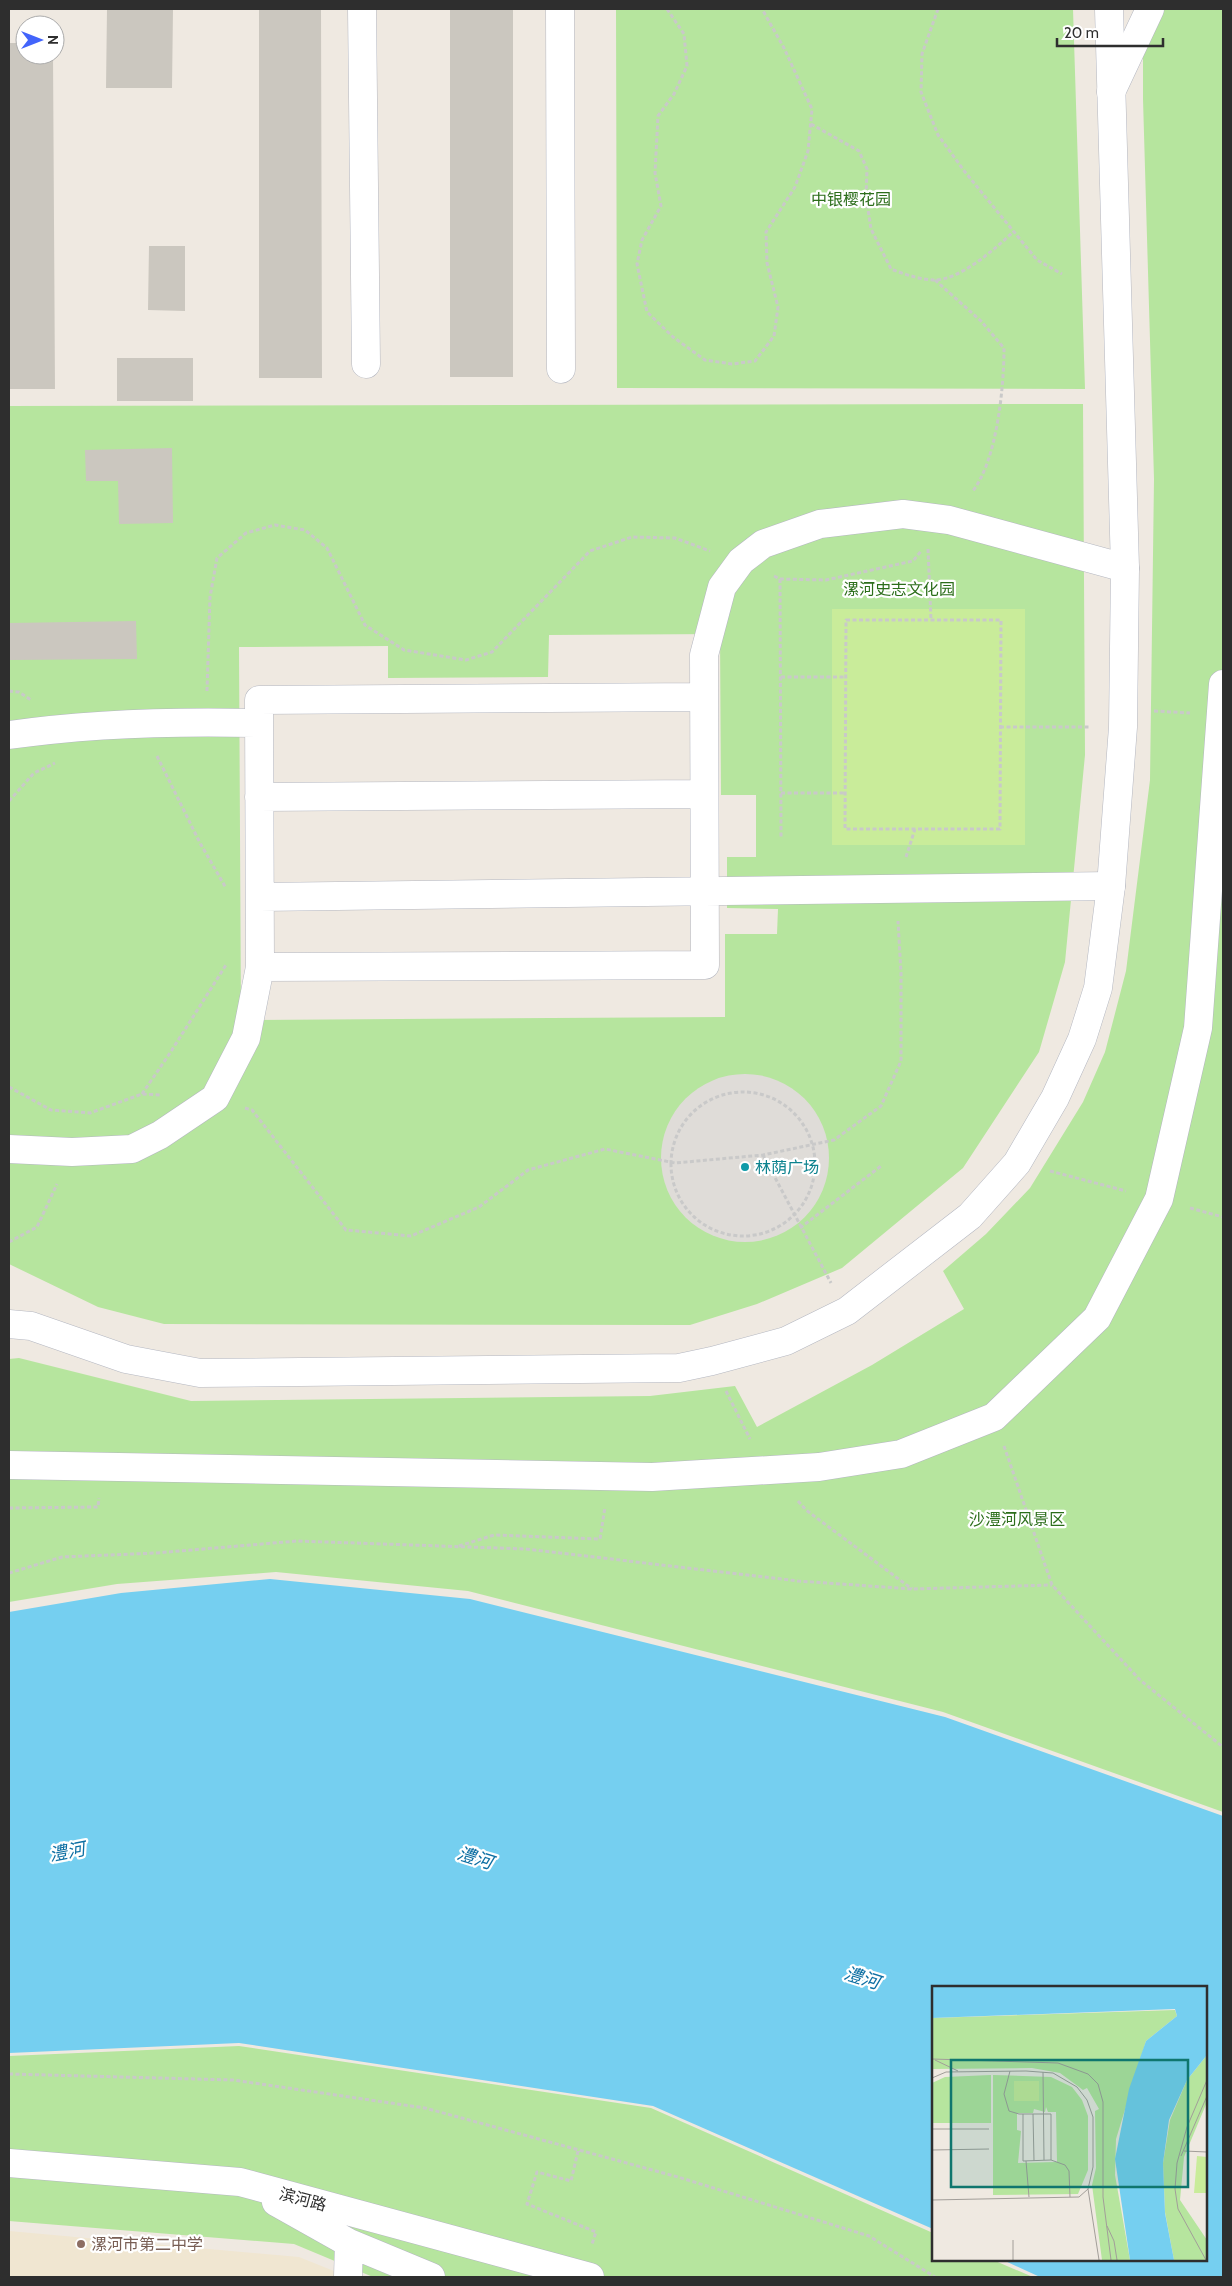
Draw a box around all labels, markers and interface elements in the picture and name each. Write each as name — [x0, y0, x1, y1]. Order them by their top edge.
north arrow — [15, 15, 65, 65]
scale bar — [1057, 15, 1163, 47]
text: 20 m — [1064, 24, 1099, 42]
text: N — [44, 35, 62, 45]
park label: 中银樱花园 — [811, 190, 891, 209]
park label: 漯河史志文化园 — [843, 580, 955, 599]
place label: 林荫广场 — [755, 1158, 819, 1177]
marker: 林荫广场 — [739, 1161, 751, 1173]
park label: 沙澧河风景区 — [969, 1510, 1065, 1529]
water label: 澧河 — [47, 1837, 90, 1866]
water label: 澧河 — [455, 1842, 498, 1875]
water label: 澧河 — [842, 1962, 885, 1995]
inset map — [932, 1986, 1207, 2261]
street label: 滨河路 — [277, 2184, 329, 2215]
place label: 漯河市第二中学 — [91, 2235, 203, 2254]
marker: 漯河市第二中学 — [75, 2238, 87, 2250]

